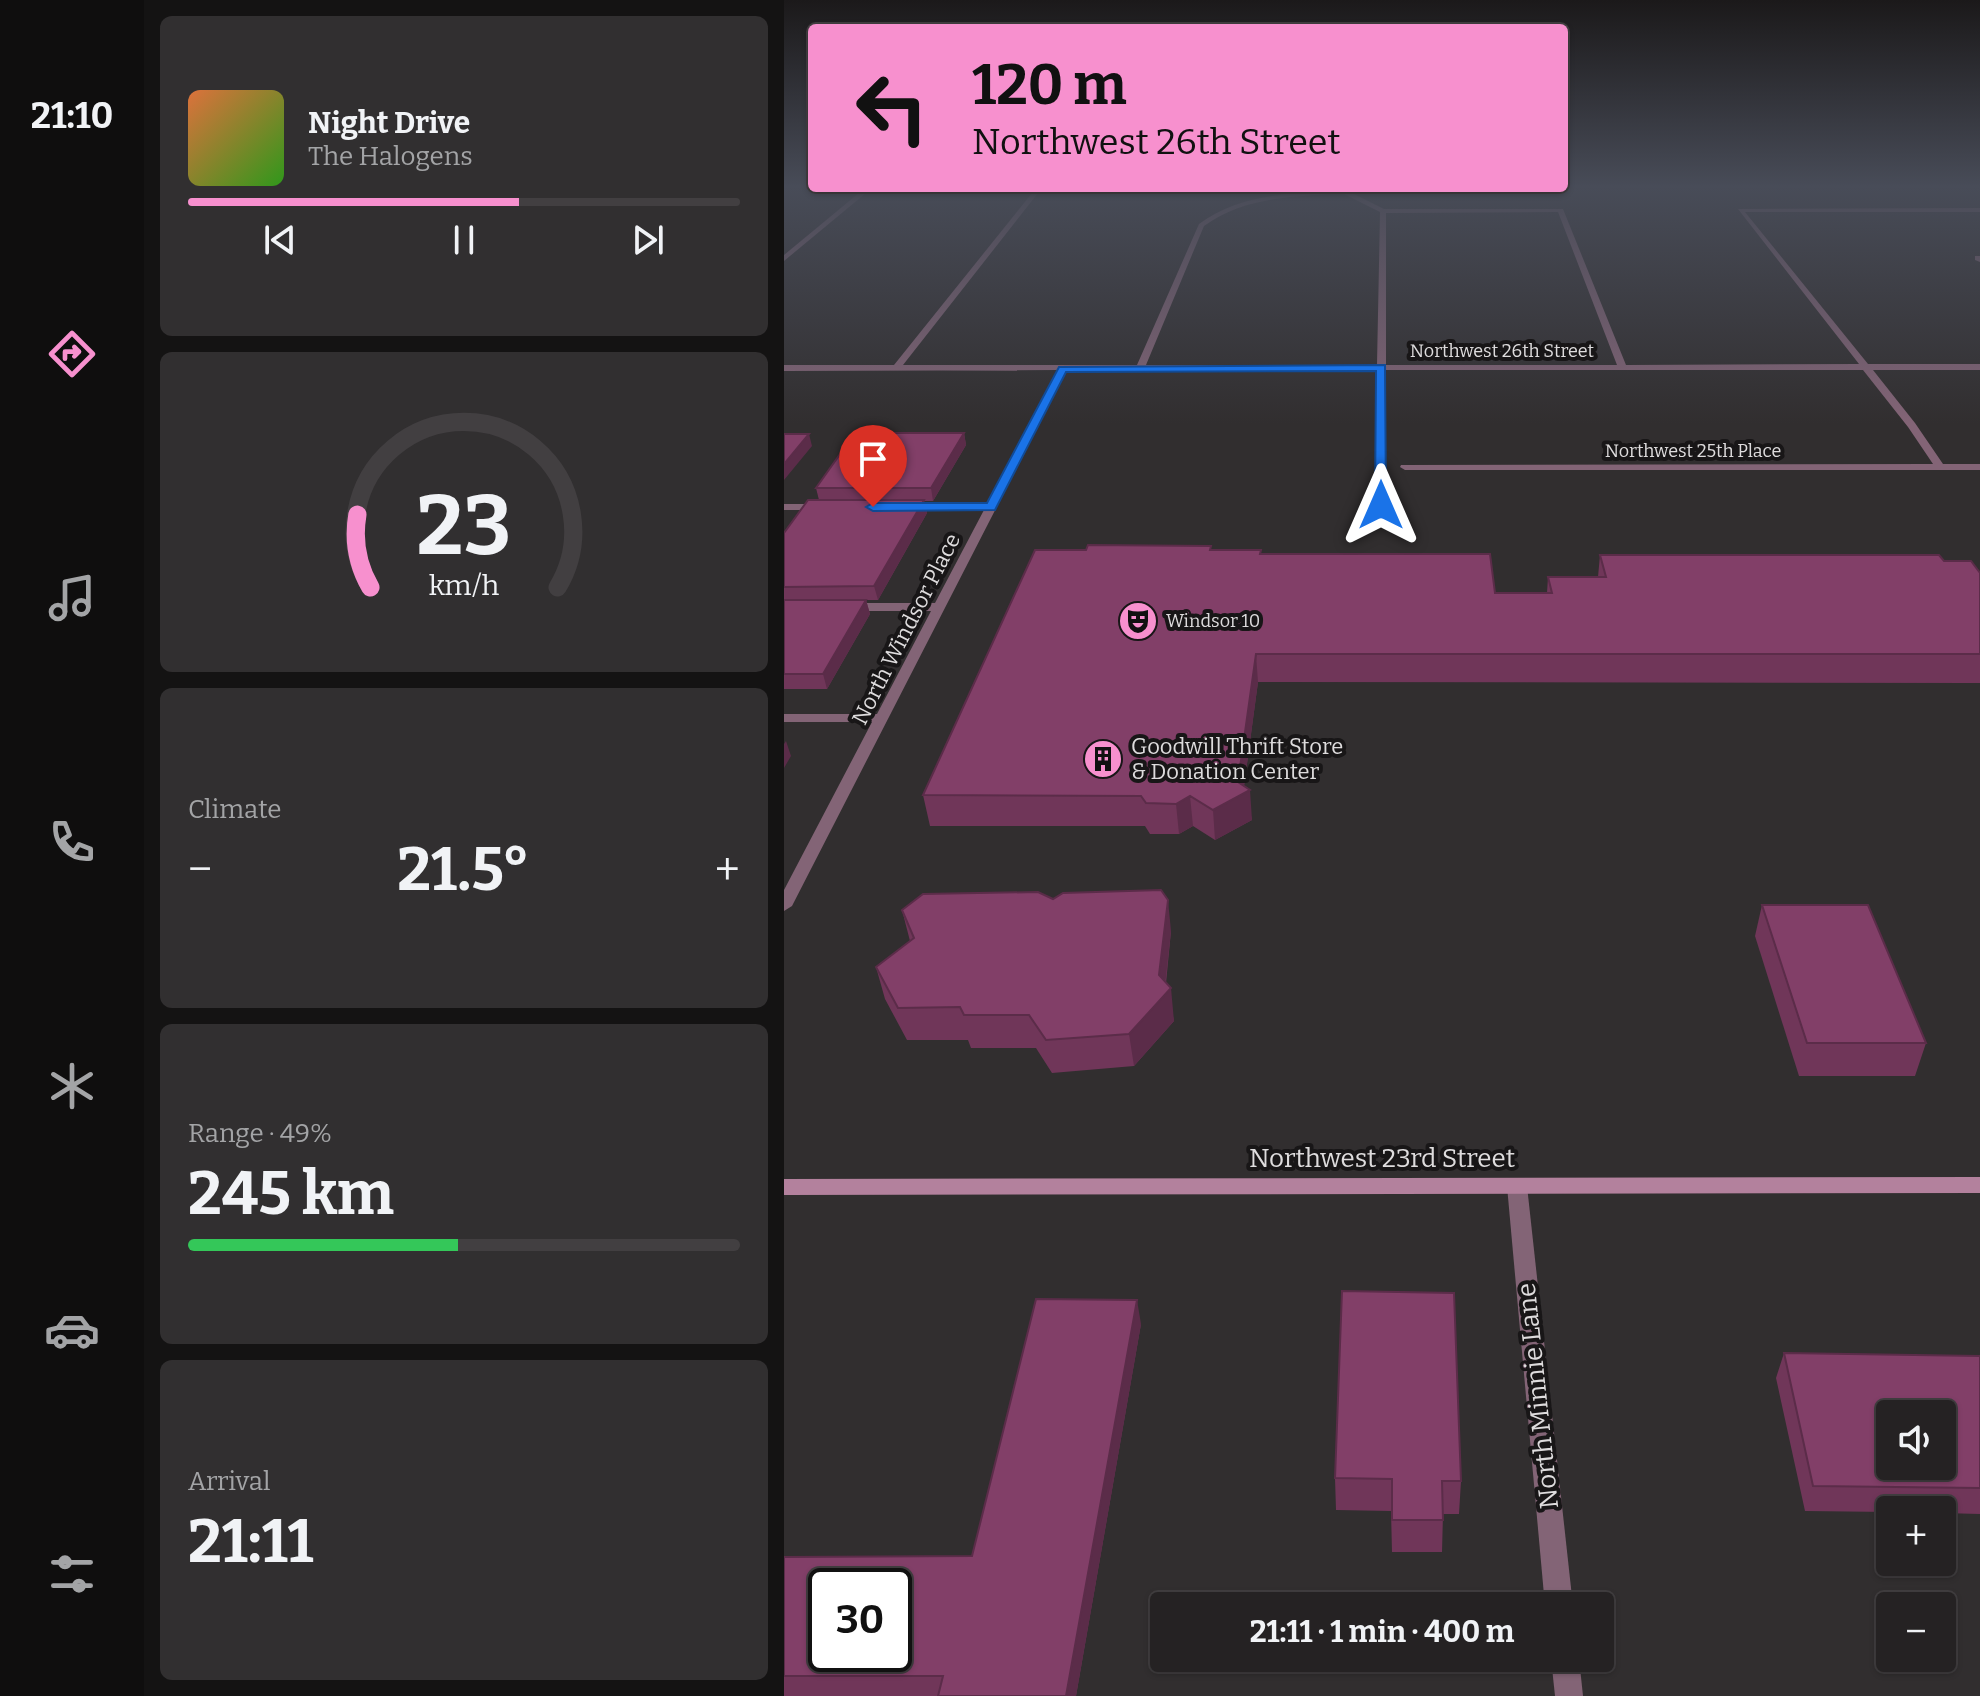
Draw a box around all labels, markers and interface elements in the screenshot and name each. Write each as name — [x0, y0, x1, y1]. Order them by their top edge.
text: 120 m — [972, 52, 1127, 119]
icon: left — [840, 56, 944, 160]
text: 21:10 — [31, 94, 113, 138]
text: Night Drive — [308, 105, 470, 141]
text: Northwest 26th Street — [972, 120, 1341, 164]
text: The Halogens — [308, 141, 473, 172]
icon: previous — [258, 218, 302, 262]
icon: pause — [442, 218, 486, 262]
icon: next — [626, 218, 670, 262]
icon: directions — [44, 326, 100, 382]
street label: Northwest 26th Street — [1410, 340, 1595, 362]
pin — [839, 425, 907, 507]
icon: arrive — [851, 437, 895, 481]
street label: Northwest 25th Place — [1605, 440, 1781, 462]
position arrow — [1339, 463, 1423, 547]
text: 23 — [417, 476, 511, 576]
street label: North Windsor Place — [846, 529, 966, 729]
text: km/h — [429, 568, 500, 603]
icon: music — [44, 570, 100, 626]
theatre icon: Windsor 10 — [1117, 600, 1159, 642]
place label: Windsor 10 — [1166, 610, 1260, 632]
place label: Goodwill Thrift Store & Donation Center — [1131, 733, 1343, 785]
building icon: Goodwill Thrift Store & Donation Center — [1082, 738, 1124, 780]
text: Climate — [188, 794, 282, 825]
icon: phone — [44, 814, 100, 870]
text: 21.5° — [397, 834, 530, 906]
text: − — [188, 843, 212, 896]
text: + — [715, 843, 740, 896]
icon: climate — [44, 1058, 100, 1114]
text: Range · 49% — [188, 1118, 332, 1149]
street label: Northwest 23rd Street — [1249, 1143, 1516, 1174]
text: 245 km — [188, 1158, 394, 1230]
street label: North Minnie Lane — [1511, 1281, 1565, 1511]
icon: car — [44, 1302, 100, 1358]
map controls — [1876, 1400, 1956, 1672]
button: sound — [1876, 1400, 1956, 1480]
text: Arrival — [188, 1466, 270, 1497]
button: + — [1876, 1496, 1956, 1576]
text: 21:11 — [188, 1506, 314, 1578]
icon: filters — [44, 1546, 100, 1602]
speed limit sign: 30 — [808, 1568, 912, 1672]
button: − — [1876, 1592, 1956, 1672]
text: 21:11 · 1 min · 400 m — [1250, 1614, 1514, 1650]

